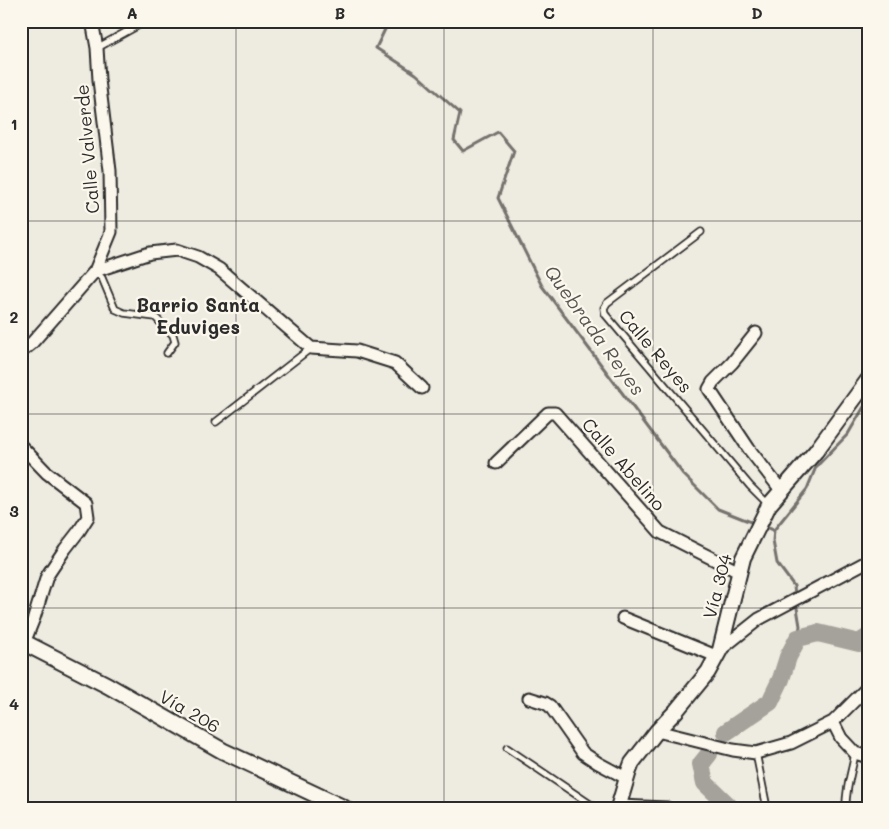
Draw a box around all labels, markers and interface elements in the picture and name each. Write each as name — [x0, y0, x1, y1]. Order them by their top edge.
text: A — [126, 2, 138, 23]
text: B — [335, 2, 345, 23]
text: C — [543, 2, 555, 23]
text: D — [751, 2, 763, 23]
street label: Calle Valverde — [69, 83, 105, 215]
text: 1 — [10, 113, 18, 134]
water label: Quebrada Reyes — [539, 260, 651, 400]
district label: Barrio Santa Eduviges — [136, 292, 260, 339]
street label: Calle Reyes — [614, 304, 698, 398]
text: 2 — [10, 306, 19, 327]
street label: Calle Abelino — [577, 412, 671, 516]
text: 3 — [9, 500, 19, 521]
street label: Vía 304 — [697, 550, 737, 621]
street label: Vía 206 — [155, 684, 225, 738]
text: 4 — [9, 693, 19, 714]

